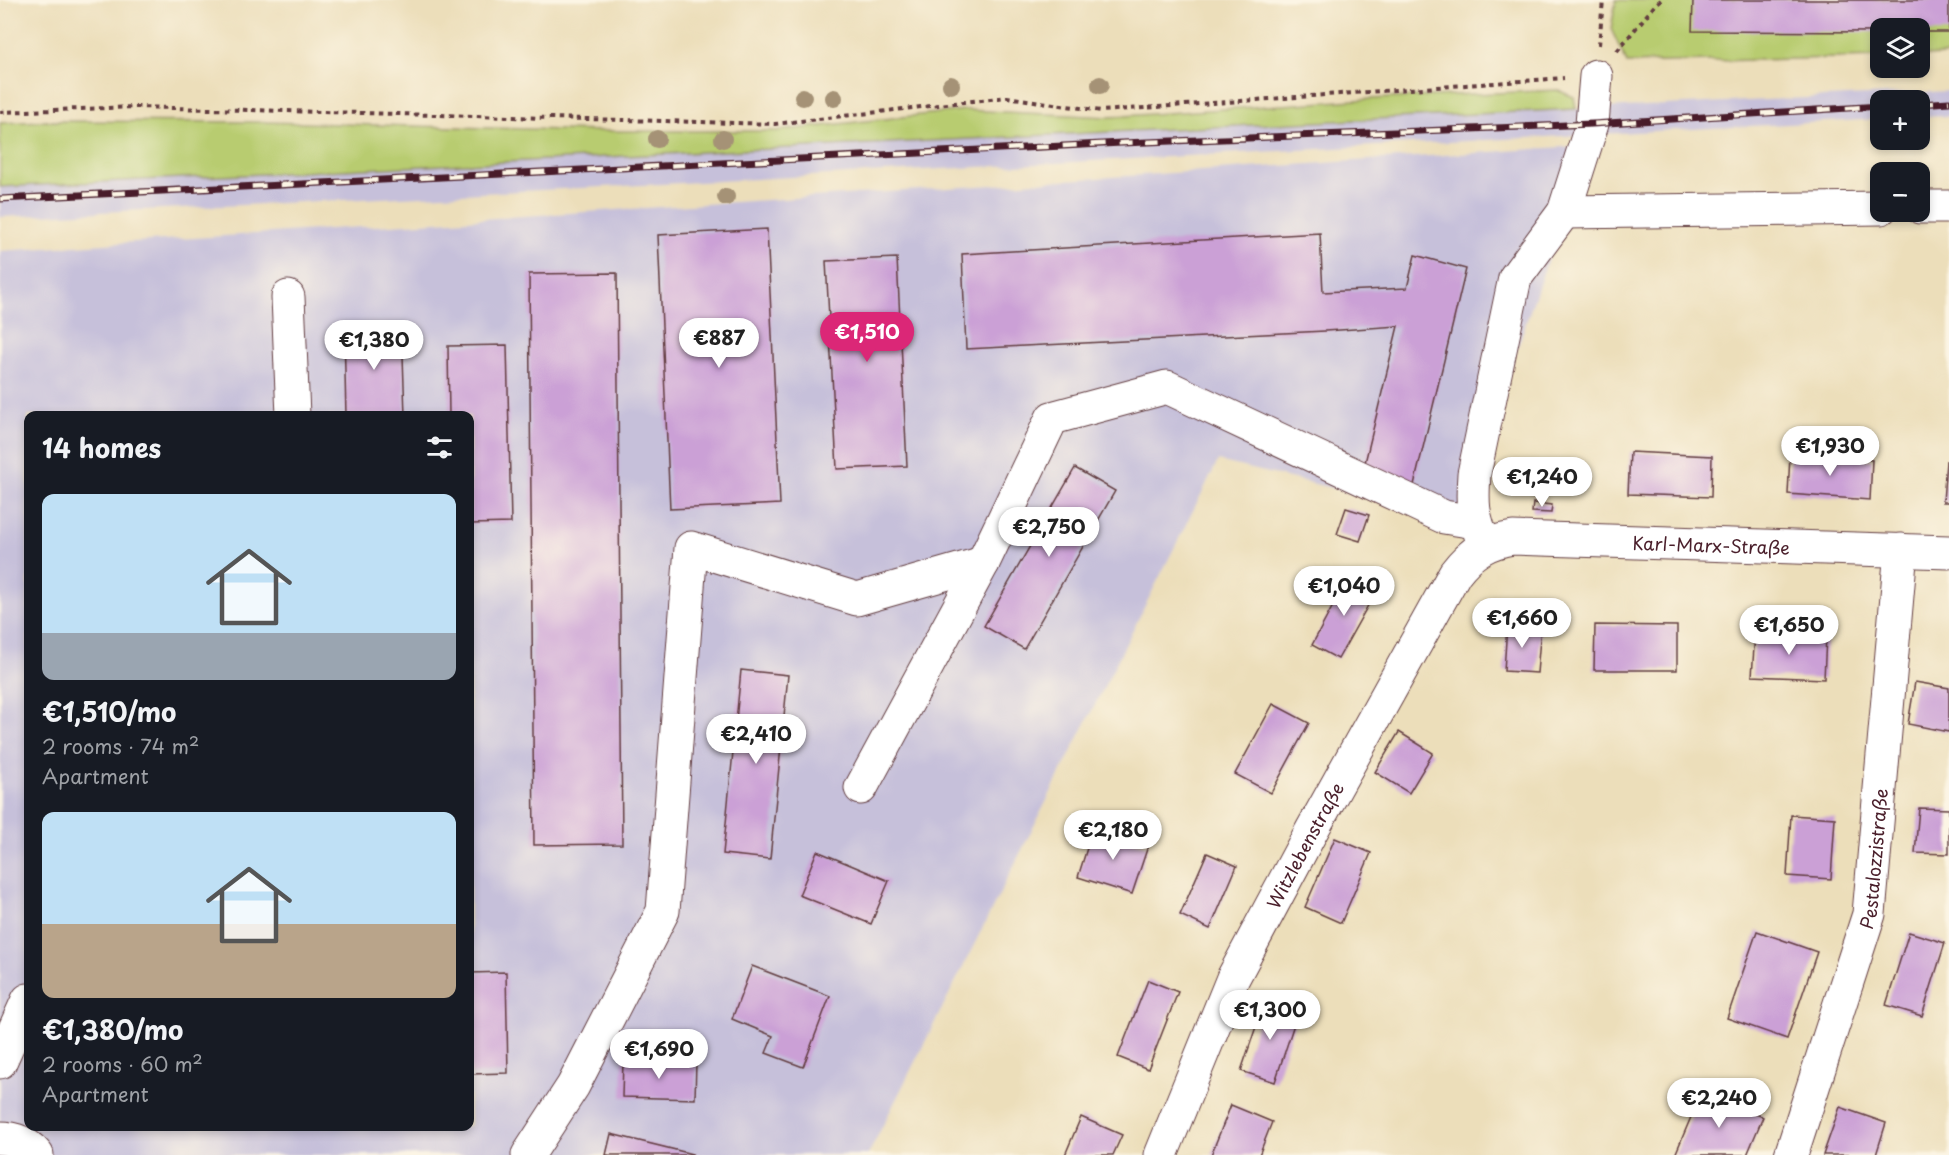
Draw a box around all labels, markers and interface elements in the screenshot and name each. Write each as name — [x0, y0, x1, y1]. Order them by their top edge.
map controls — [1870, 18, 1930, 222]
button: layers — [1870, 18, 1930, 78]
button: + — [1870, 90, 1930, 150]
button: − — [1870, 162, 1930, 222]
pin: €1,510 — [818, 312, 916, 363]
text: €1,510 — [834, 316, 900, 346]
pin: €887 — [683, 318, 755, 369]
pin: €1,380 — [325, 320, 423, 371]
text: €887 — [693, 322, 745, 352]
text: €1,380 — [338, 324, 410, 354]
pin: €1,930 — [1781, 426, 1879, 477]
text: 14 homes — [42, 428, 161, 467]
text: €1,930 — [1795, 430, 1865, 460]
icon: filters — [423, 431, 456, 464]
pin: €1,240 — [1493, 457, 1591, 508]
text: €1,240 — [1506, 461, 1578, 491]
pin: €2,750 — [1000, 507, 1098, 558]
text: €2,750 — [1012, 511, 1086, 541]
street label: Karl-Marx-Straße — [1632, 528, 1790, 560]
icon: home — [195, 533, 303, 641]
pin: €1,040 — [1295, 566, 1393, 617]
text: €1,040 — [1308, 570, 1380, 600]
pin: €1,660 — [1473, 598, 1571, 649]
text: €1,660 — [1486, 602, 1558, 632]
pin: €1,650 — [1740, 605, 1838, 656]
text: €1,650 — [1753, 609, 1825, 639]
text: €1,510/mo — [42, 692, 176, 731]
pin: €2,410 — [707, 714, 805, 765]
text: €2,410 — [720, 718, 792, 748]
text: 2 rooms · 74 m² — [42, 731, 199, 761]
text: Apartment — [42, 761, 149, 791]
street label: Witzlebenstraße — [1259, 777, 1350, 913]
street label: Pestalozzistraße — [1852, 787, 1893, 932]
pin: €2,180 — [1064, 810, 1162, 861]
text: €2,180 — [1078, 814, 1148, 844]
icon: home — [195, 851, 303, 959]
pin: €1,300 — [1221, 990, 1319, 1041]
text: €1,300 — [1233, 994, 1307, 1024]
text: €1,380/mo — [42, 1010, 183, 1049]
pin: €1,690 — [610, 1029, 708, 1080]
text: €1,690 — [624, 1033, 694, 1063]
text: 2 rooms · 60 m² — [42, 1049, 203, 1079]
pin: €2,240 — [1670, 1078, 1768, 1129]
text: Apartment — [42, 1079, 149, 1109]
text: €2,240 — [1681, 1082, 1757, 1112]

